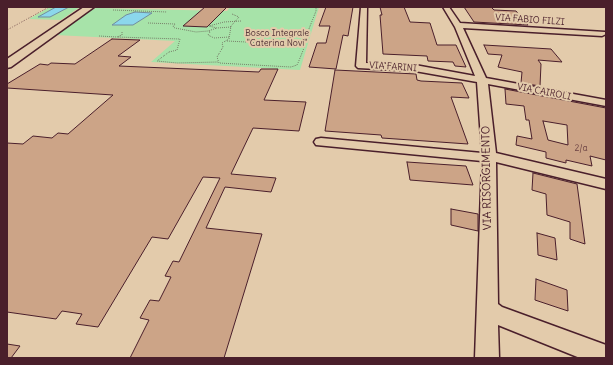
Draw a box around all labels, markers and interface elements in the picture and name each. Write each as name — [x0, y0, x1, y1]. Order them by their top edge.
street label: VIA FABIO FILZI — [495, 12, 565, 28]
park label: Bosco Integrale "Caterina Novi" — [245, 28, 309, 49]
street label: VIA FARINI — [369, 60, 417, 74]
street label: VIA CAIROLI — [516, 81, 572, 103]
street label: VIA RISORGIMENTO — [479, 126, 495, 230]
house number: 2/a — [574, 143, 588, 153]

